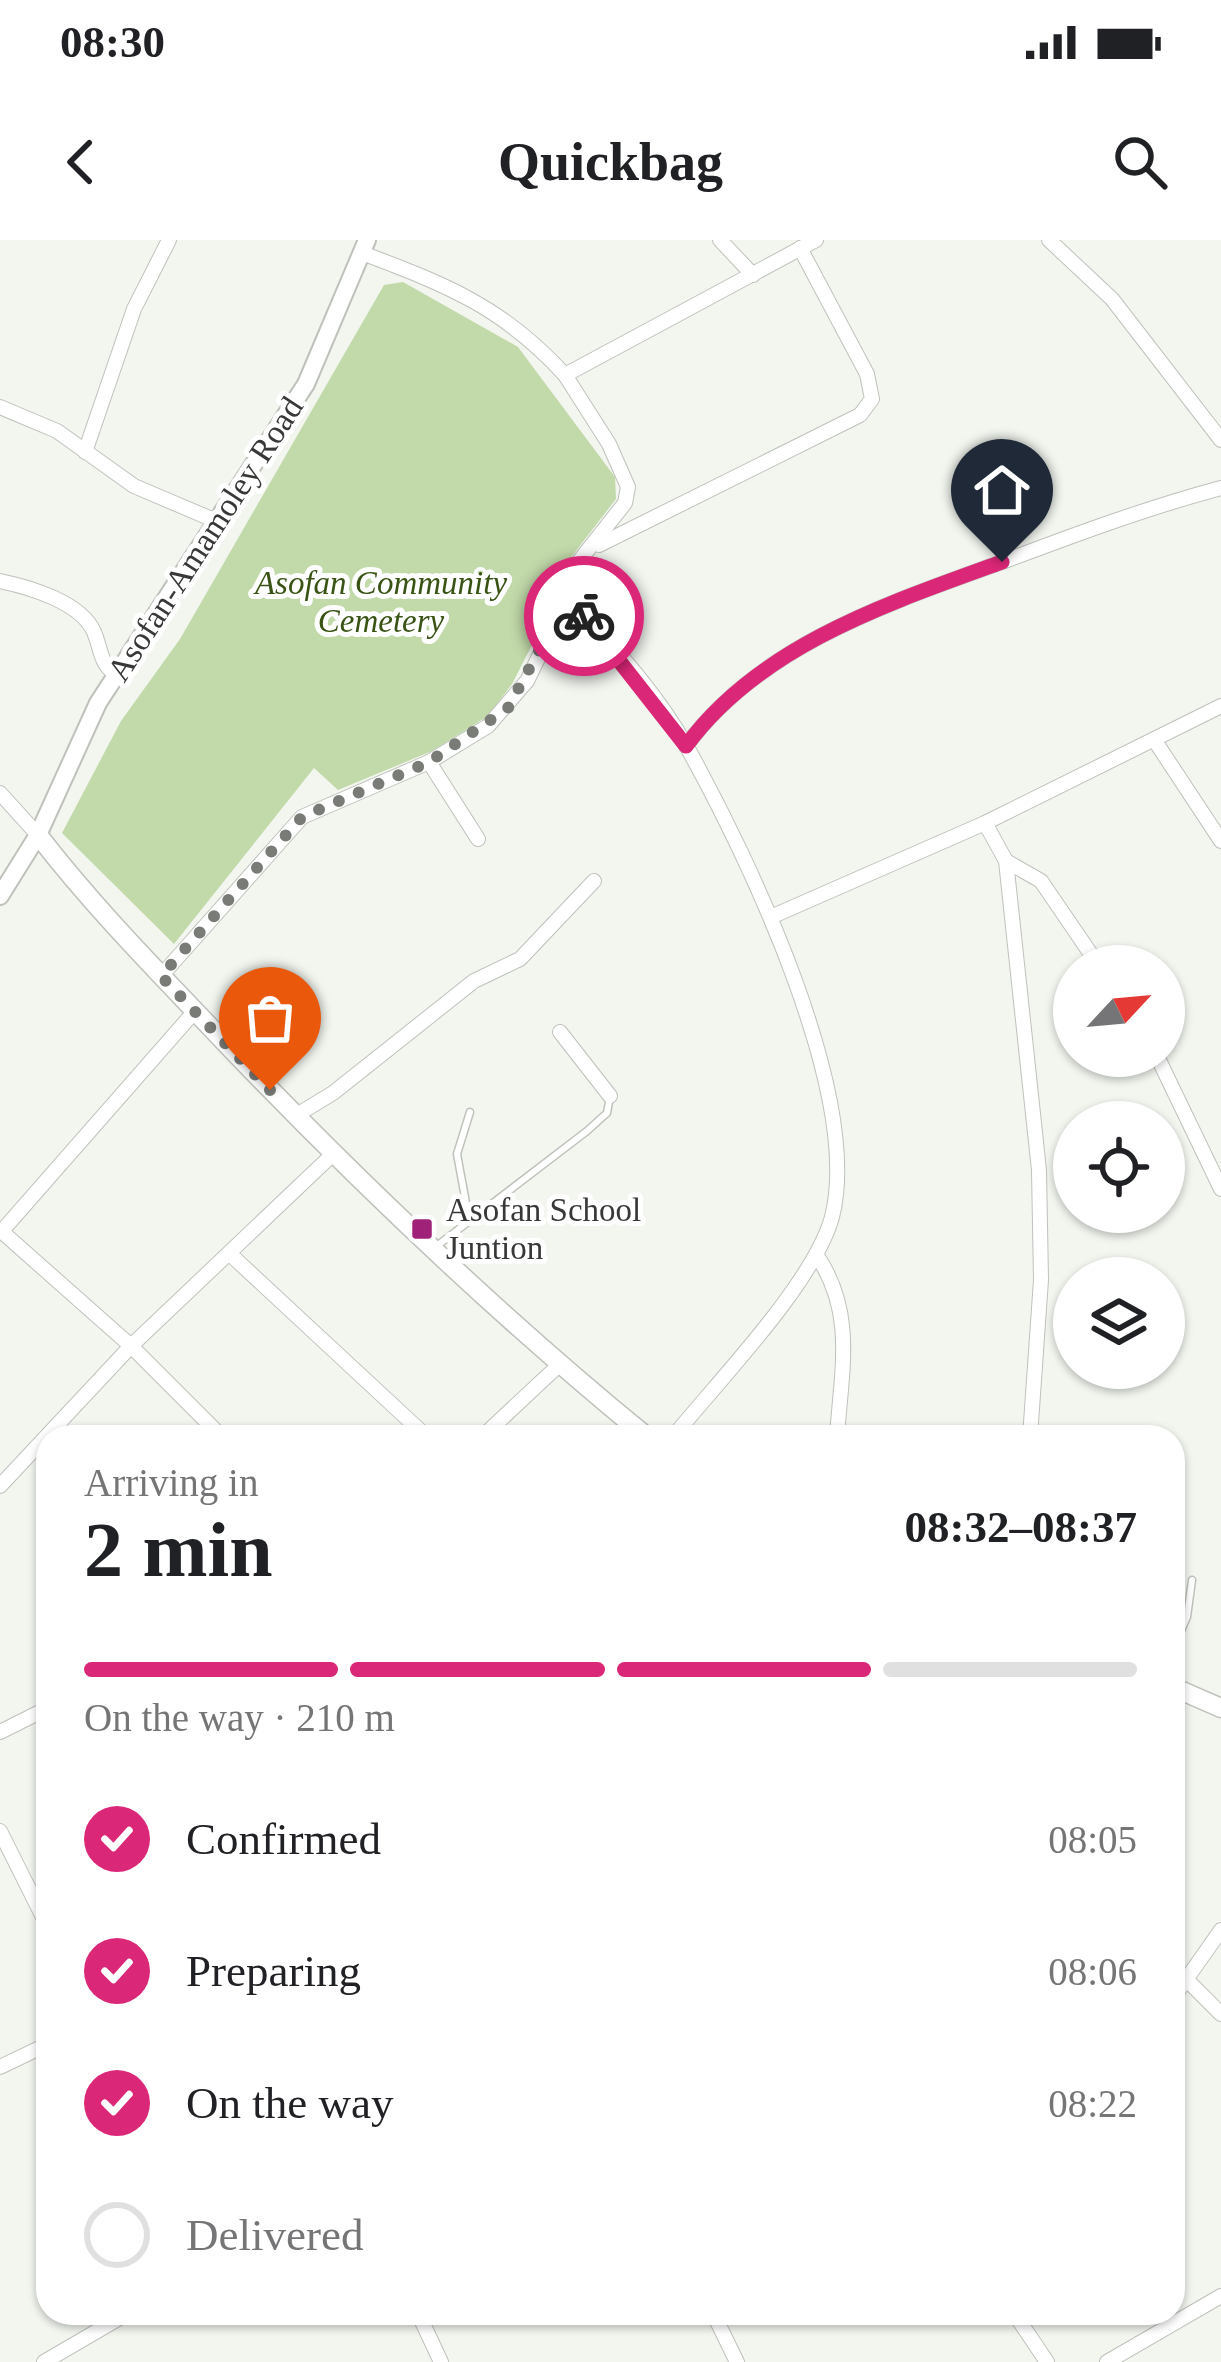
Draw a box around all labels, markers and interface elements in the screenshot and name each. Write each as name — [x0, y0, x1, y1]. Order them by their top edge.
text: 08:30 — [60, 17, 165, 67]
icon: back — [48, 129, 114, 195]
icon: search — [1107, 129, 1173, 195]
text: Quickbag — [498, 132, 723, 192]
street label: Asofan-Amamoley Road — [100, 390, 310, 688]
pin — [951, 439, 1053, 562]
icon: home — [969, 457, 1035, 523]
courier — [524, 556, 644, 676]
park label: Asofan Community Cemetery — [253, 565, 507, 639]
icon: bike — [551, 583, 617, 649]
north arrow — [1053, 945, 1185, 1077]
map controls — [1053, 945, 1185, 1389]
pin — [219, 967, 321, 1090]
icon: bag — [237, 985, 303, 1051]
button: locate — [1053, 1101, 1185, 1233]
place label: Asofan School Juntion — [446, 1192, 641, 1266]
marker: Asofan School Juntion — [409, 1216, 435, 1242]
button: layers — [1053, 1257, 1185, 1389]
text: Arriving in — [84, 1461, 258, 1504]
text: 08:32–08:37 — [905, 1502, 1137, 1552]
text: 2 min — [84, 1506, 273, 1593]
text: On the way · 210 m — [84, 1696, 395, 1739]
icon: check — [84, 1806, 150, 1872]
text: Confirmed — [186, 1814, 381, 1864]
text: 08:05 — [1048, 1818, 1137, 1861]
icon: check — [84, 1938, 150, 2004]
text: Preparing — [186, 1946, 361, 1996]
text: 08:06 — [1048, 1950, 1137, 1993]
icon: check — [84, 2070, 150, 2136]
text: On the way — [186, 2078, 393, 2128]
text: 08:22 — [1048, 2082, 1137, 2125]
text: Delivered — [186, 2210, 363, 2260]

